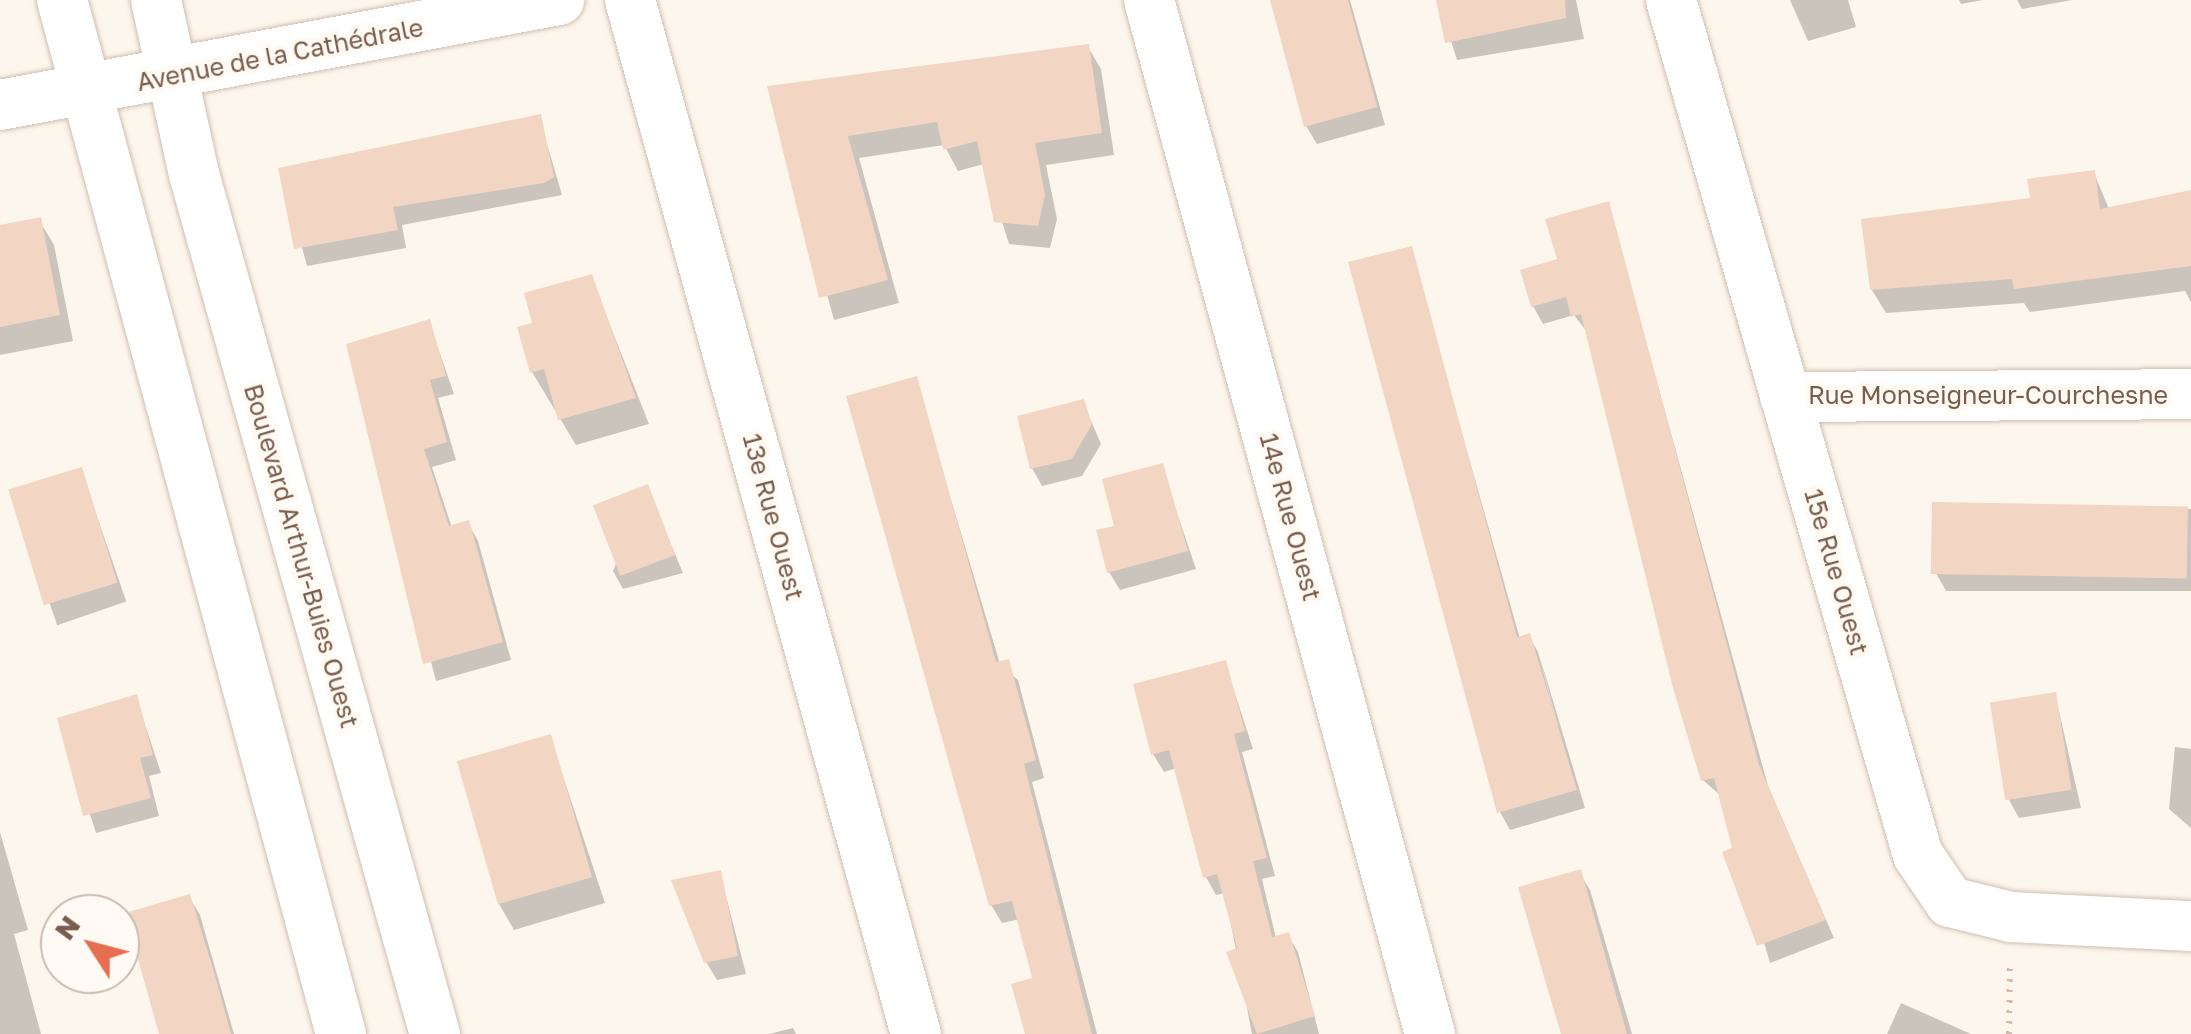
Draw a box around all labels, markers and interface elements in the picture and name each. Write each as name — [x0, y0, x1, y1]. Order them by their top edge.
street label: Avenue de la Cathédrale — [134, 13, 426, 97]
street label: Rue Monseigneur-Courchesne — [1808, 380, 2168, 410]
street label: Boulevard Arthur-Buies Ouest — [237, 381, 365, 731]
street label: 13e Rue Ouest — [736, 430, 810, 604]
street label: 14e Rue Ouest — [1253, 430, 1327, 604]
street label: 15e Rue Ouest — [1798, 486, 1874, 658]
north arrow — [40, 894, 140, 994]
text: N — [47, 909, 87, 946]

